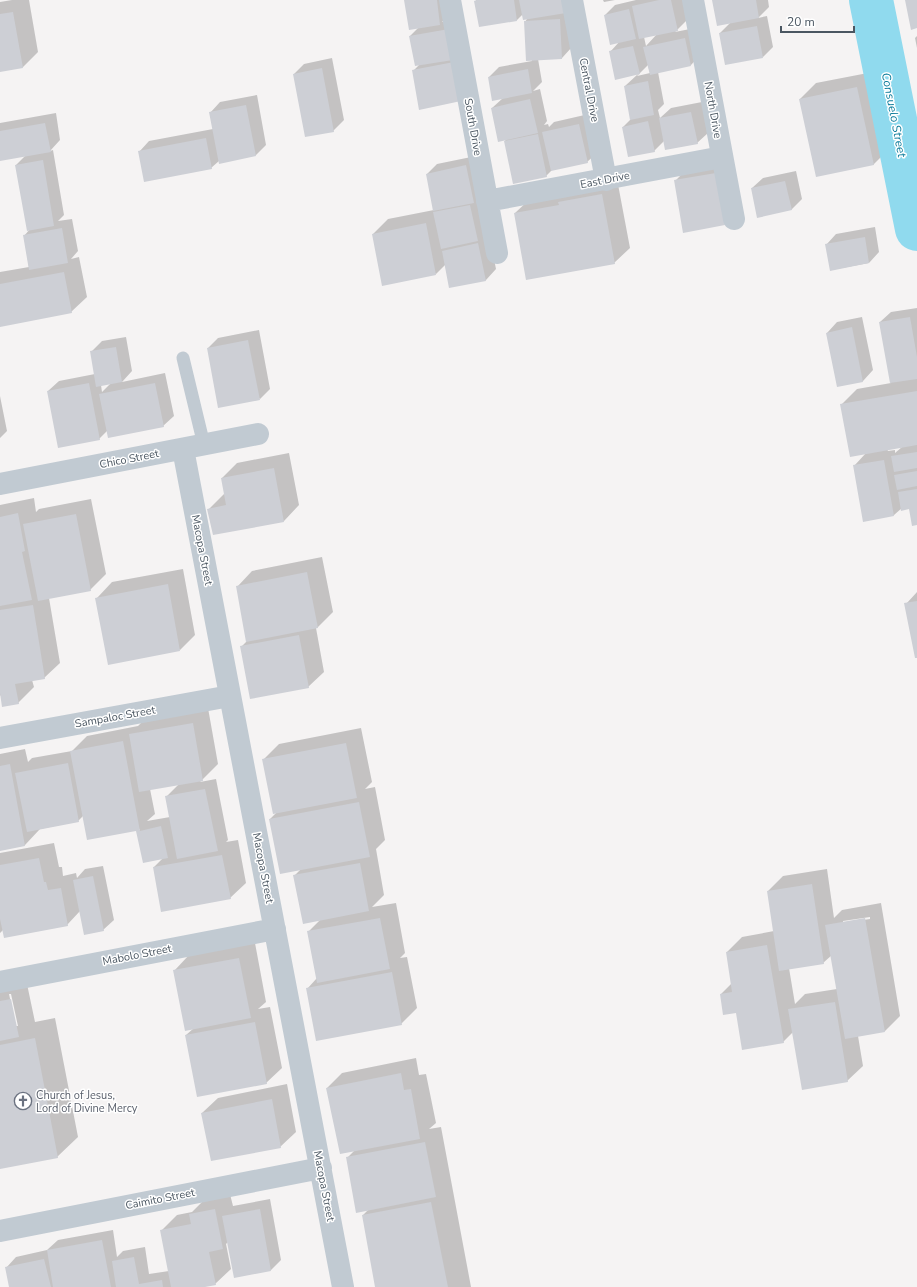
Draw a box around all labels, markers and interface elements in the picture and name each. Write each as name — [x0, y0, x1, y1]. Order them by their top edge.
scale bar — [781, 8, 854, 34]
text: 20 m — [787, 14, 815, 30]
street label: Central Drive — [575, 57, 603, 123]
water label: Consuelo Street — [878, 71, 910, 160]
street label: North Drive — [701, 80, 725, 140]
street label: South Drive — [461, 97, 485, 157]
street label: East Drive — [579, 168, 631, 192]
street label: Chico Street — [98, 446, 160, 472]
street label: Macopa Street — [188, 514, 216, 587]
street label: Sampaloc Street — [74, 703, 157, 731]
street label: Macopa Street — [249, 832, 277, 905]
street label: Mabolo Street — [101, 941, 173, 969]
place label: Church of Jesus, Lord of Divine Mercy — [36, 1088, 138, 1116]
church icon: Church of Jesus, Lord of Divine Mercy — [13, 1091, 33, 1111]
street label: Macopa Street — [310, 1150, 338, 1223]
street label: Caimito Street — [124, 1185, 196, 1213]

